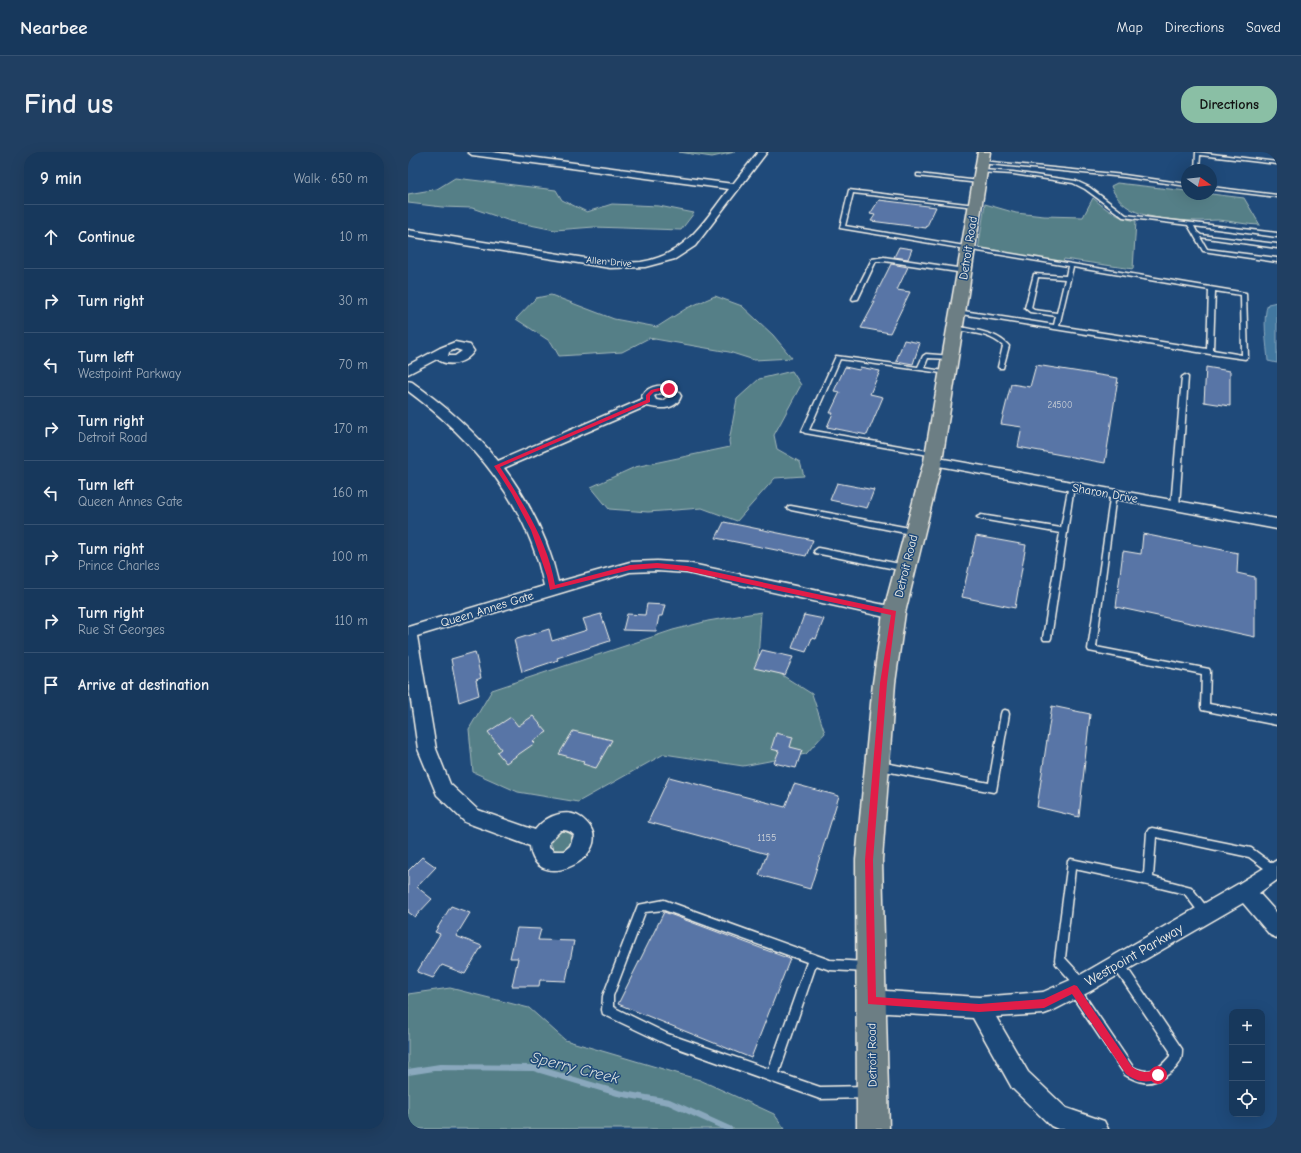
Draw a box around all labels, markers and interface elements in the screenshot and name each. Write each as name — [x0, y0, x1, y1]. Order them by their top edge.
text: Nearbee — [20, 17, 88, 39]
text: Map — [1116, 19, 1143, 36]
text: Directions — [1165, 19, 1224, 36]
text: Saved — [1246, 19, 1281, 36]
button: Directions — [1181, 86, 1277, 123]
text: Find us — [24, 88, 113, 120]
north arrow — [1181, 164, 1217, 200]
text: 9 min — [40, 169, 82, 188]
text: Walk · 650 m — [294, 171, 368, 186]
street label: Detroit Road — [956, 215, 980, 281]
icon: ahead — [40, 226, 62, 248]
text: Continue — [78, 228, 135, 246]
text: 10 m — [340, 229, 368, 244]
street label: Allen Drive — [586, 254, 632, 270]
icon: right — [40, 290, 62, 312]
text: Turn right — [78, 292, 144, 310]
text: 30 m — [338, 293, 368, 308]
text: Turn left — [78, 348, 134, 366]
icon: left — [40, 354, 62, 376]
text: 70 m — [339, 357, 368, 372]
text: Westpoint Parkway — [78, 366, 181, 381]
route end — [660, 380, 678, 398]
house number: 24500 — [1048, 400, 1072, 410]
text: Turn right — [78, 412, 144, 430]
icon: right — [40, 418, 62, 440]
text: 170 m — [334, 421, 368, 436]
text: Detroit Road — [78, 430, 147, 445]
text: Turn left — [78, 476, 134, 494]
street label: Sharon Drive — [1071, 480, 1139, 506]
icon: left — [40, 482, 62, 504]
text: 160 m — [333, 485, 368, 500]
text: Queen Annes Gate — [78, 494, 182, 509]
street label: Detroit Road — [891, 533, 921, 599]
text: Turn right — [78, 540, 144, 558]
icon: right — [40, 546, 62, 568]
text: 100 m — [332, 549, 368, 564]
text: Prince Charles — [78, 558, 159, 573]
street label: Queen Annes Gate — [439, 588, 535, 630]
text: Turn right — [78, 604, 144, 622]
icon: right — [40, 610, 62, 632]
text: 110 m — [335, 613, 368, 628]
text: Rue St Georges — [78, 622, 165, 637]
icon: arrive — [40, 674, 62, 696]
text: Arrive at destination — [78, 676, 209, 694]
house number: 1155 — [758, 832, 776, 844]
street label: Westpoint Parkway — [1082, 920, 1187, 990]
map controls — [1229, 1009, 1265, 1117]
button: + — [1229, 1009, 1265, 1045]
street label: Detroit Road — [864, 1023, 880, 1087]
button: − — [1229, 1045, 1265, 1081]
water label: Sperry Creek — [529, 1048, 621, 1088]
route start — [1149, 1066, 1167, 1084]
button: locate — [1229, 1081, 1265, 1117]

